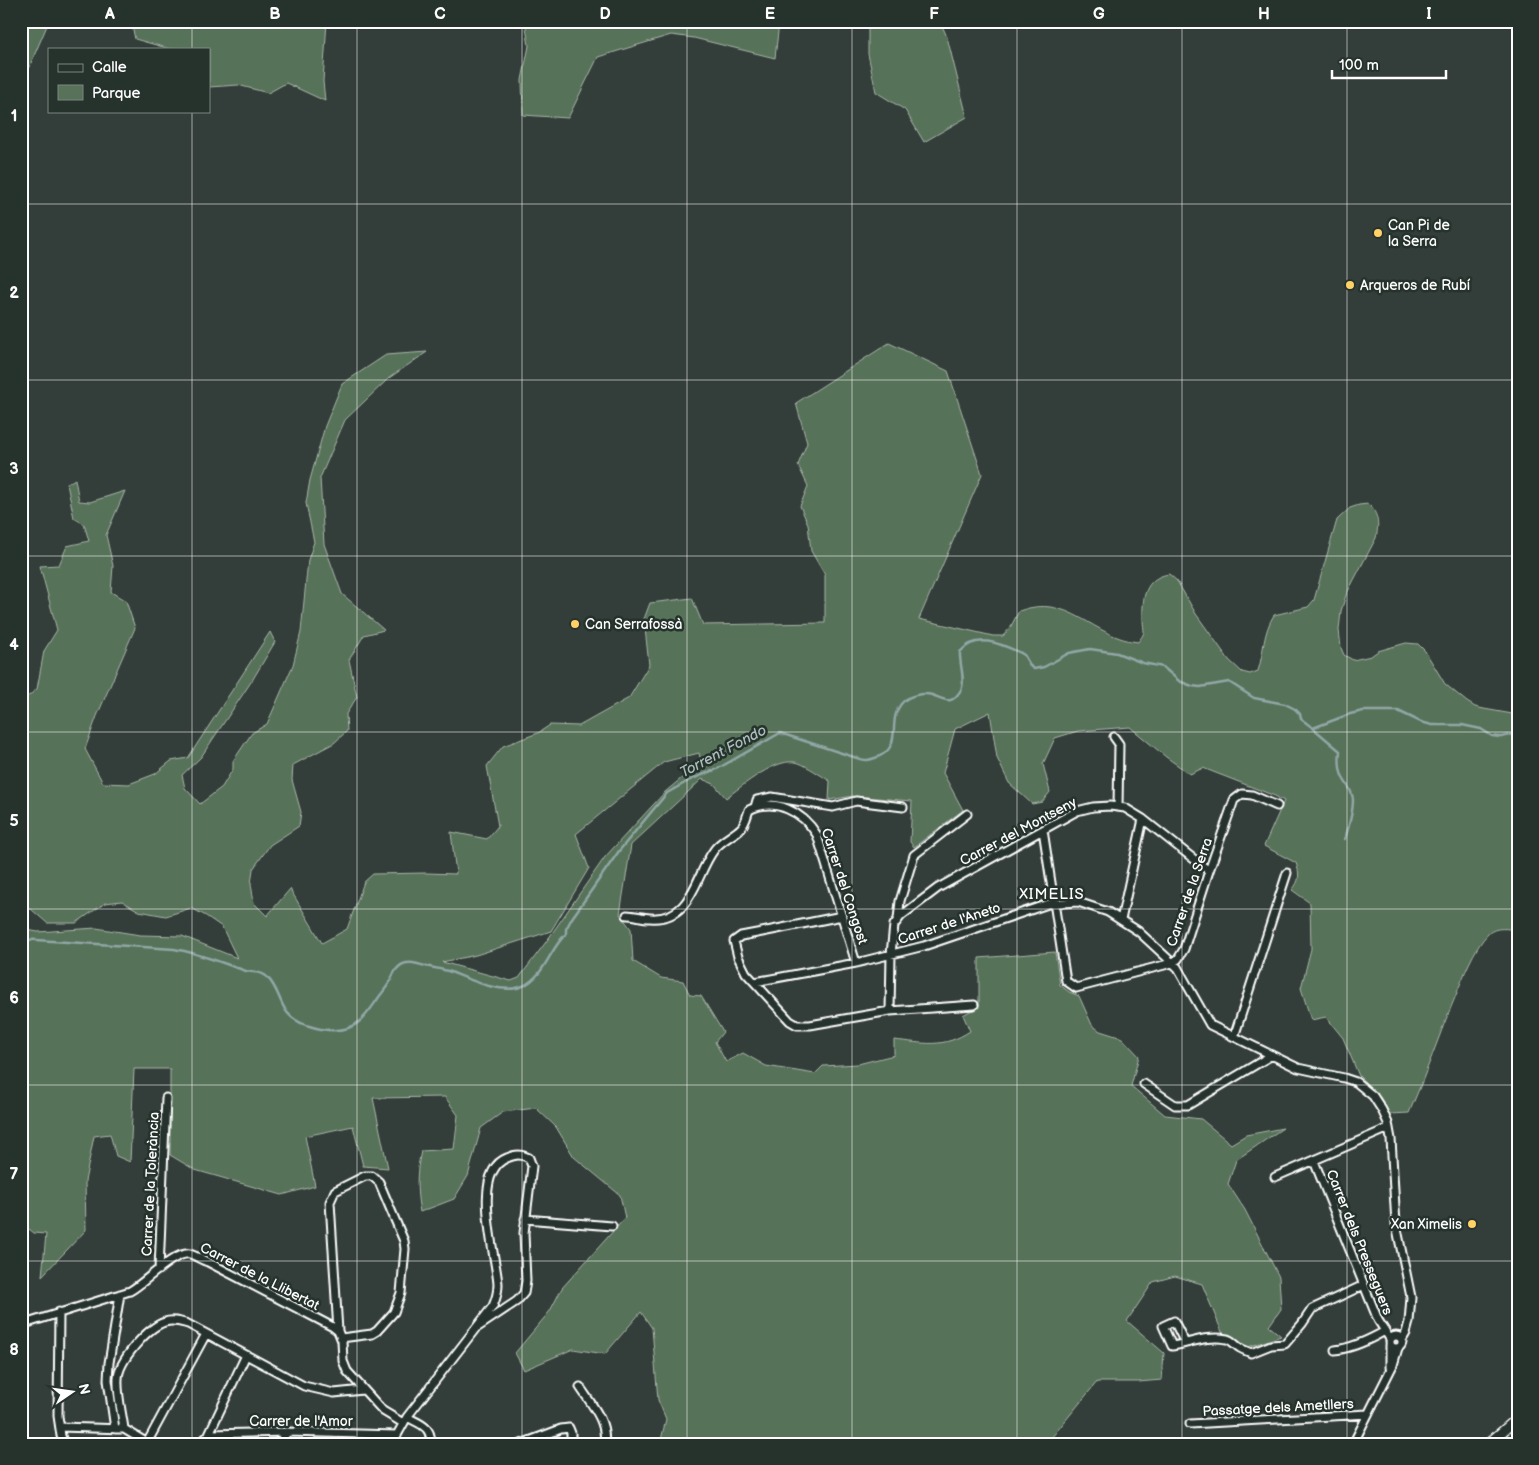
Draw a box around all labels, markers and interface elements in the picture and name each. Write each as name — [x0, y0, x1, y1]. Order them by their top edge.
text: A — [104, 5, 115, 24]
text: B — [269, 5, 281, 24]
text: C — [434, 5, 446, 24]
text: D — [599, 5, 611, 24]
text: E — [765, 5, 775, 24]
text: F — [929, 5, 939, 24]
text: G — [1093, 5, 1105, 24]
text: H — [1258, 5, 1270, 24]
text: I — [1426, 5, 1432, 24]
legend — [48, 48, 210, 112]
scale bar — [1332, 48, 1445, 80]
text: 100 m — [1339, 56, 1379, 75]
text: Calle — [92, 58, 127, 77]
text: Parque — [92, 84, 141, 103]
text: 1 — [11, 107, 17, 126]
place label: Can Pi de la Serra — [1388, 217, 1450, 250]
marker: Can Pi de la Serra — [1372, 227, 1384, 239]
place label: Arqueros de Rubí — [1360, 277, 1471, 294]
marker: Arqueros de Rubí — [1344, 279, 1356, 291]
text: 2 — [9, 284, 19, 303]
text: 3 — [9, 460, 19, 479]
place label: Can Serrafossà — [585, 616, 682, 633]
marker: Can Serrafossà — [569, 618, 581, 630]
text: 4 — [9, 636, 19, 655]
water label: Torrent Fondo — [677, 721, 770, 782]
street label: Carrer del Montseny — [957, 793, 1080, 869]
text: 5 — [9, 812, 19, 831]
street label: Carrer del Congost — [818, 826, 872, 947]
street label: Carrer de la Serra — [1163, 835, 1216, 949]
district label: XIMELIS — [1018, 885, 1085, 904]
street label: Carrer de l'Aneto — [896, 899, 1003, 948]
text: 6 — [9, 989, 19, 1008]
street label: Carrer de la Tolerància — [138, 1111, 163, 1257]
text: 7 — [10, 1165, 19, 1184]
street label: Carrer dels Presseguers — [1323, 1167, 1397, 1317]
place label: Xan Ximelis — [1390, 1216, 1462, 1233]
marker: Xan Ximelis — [1466, 1218, 1478, 1230]
street label: Carrer de la Llibertat — [197, 1239, 323, 1314]
text: 8 — [9, 1341, 19, 1360]
north arrow — [48, 1368, 98, 1418]
text: N — [75, 1382, 94, 1396]
street label: Passatge dels Ametllers — [1202, 1395, 1354, 1420]
street label: Carrer de l'Amor — [249, 1413, 354, 1430]

